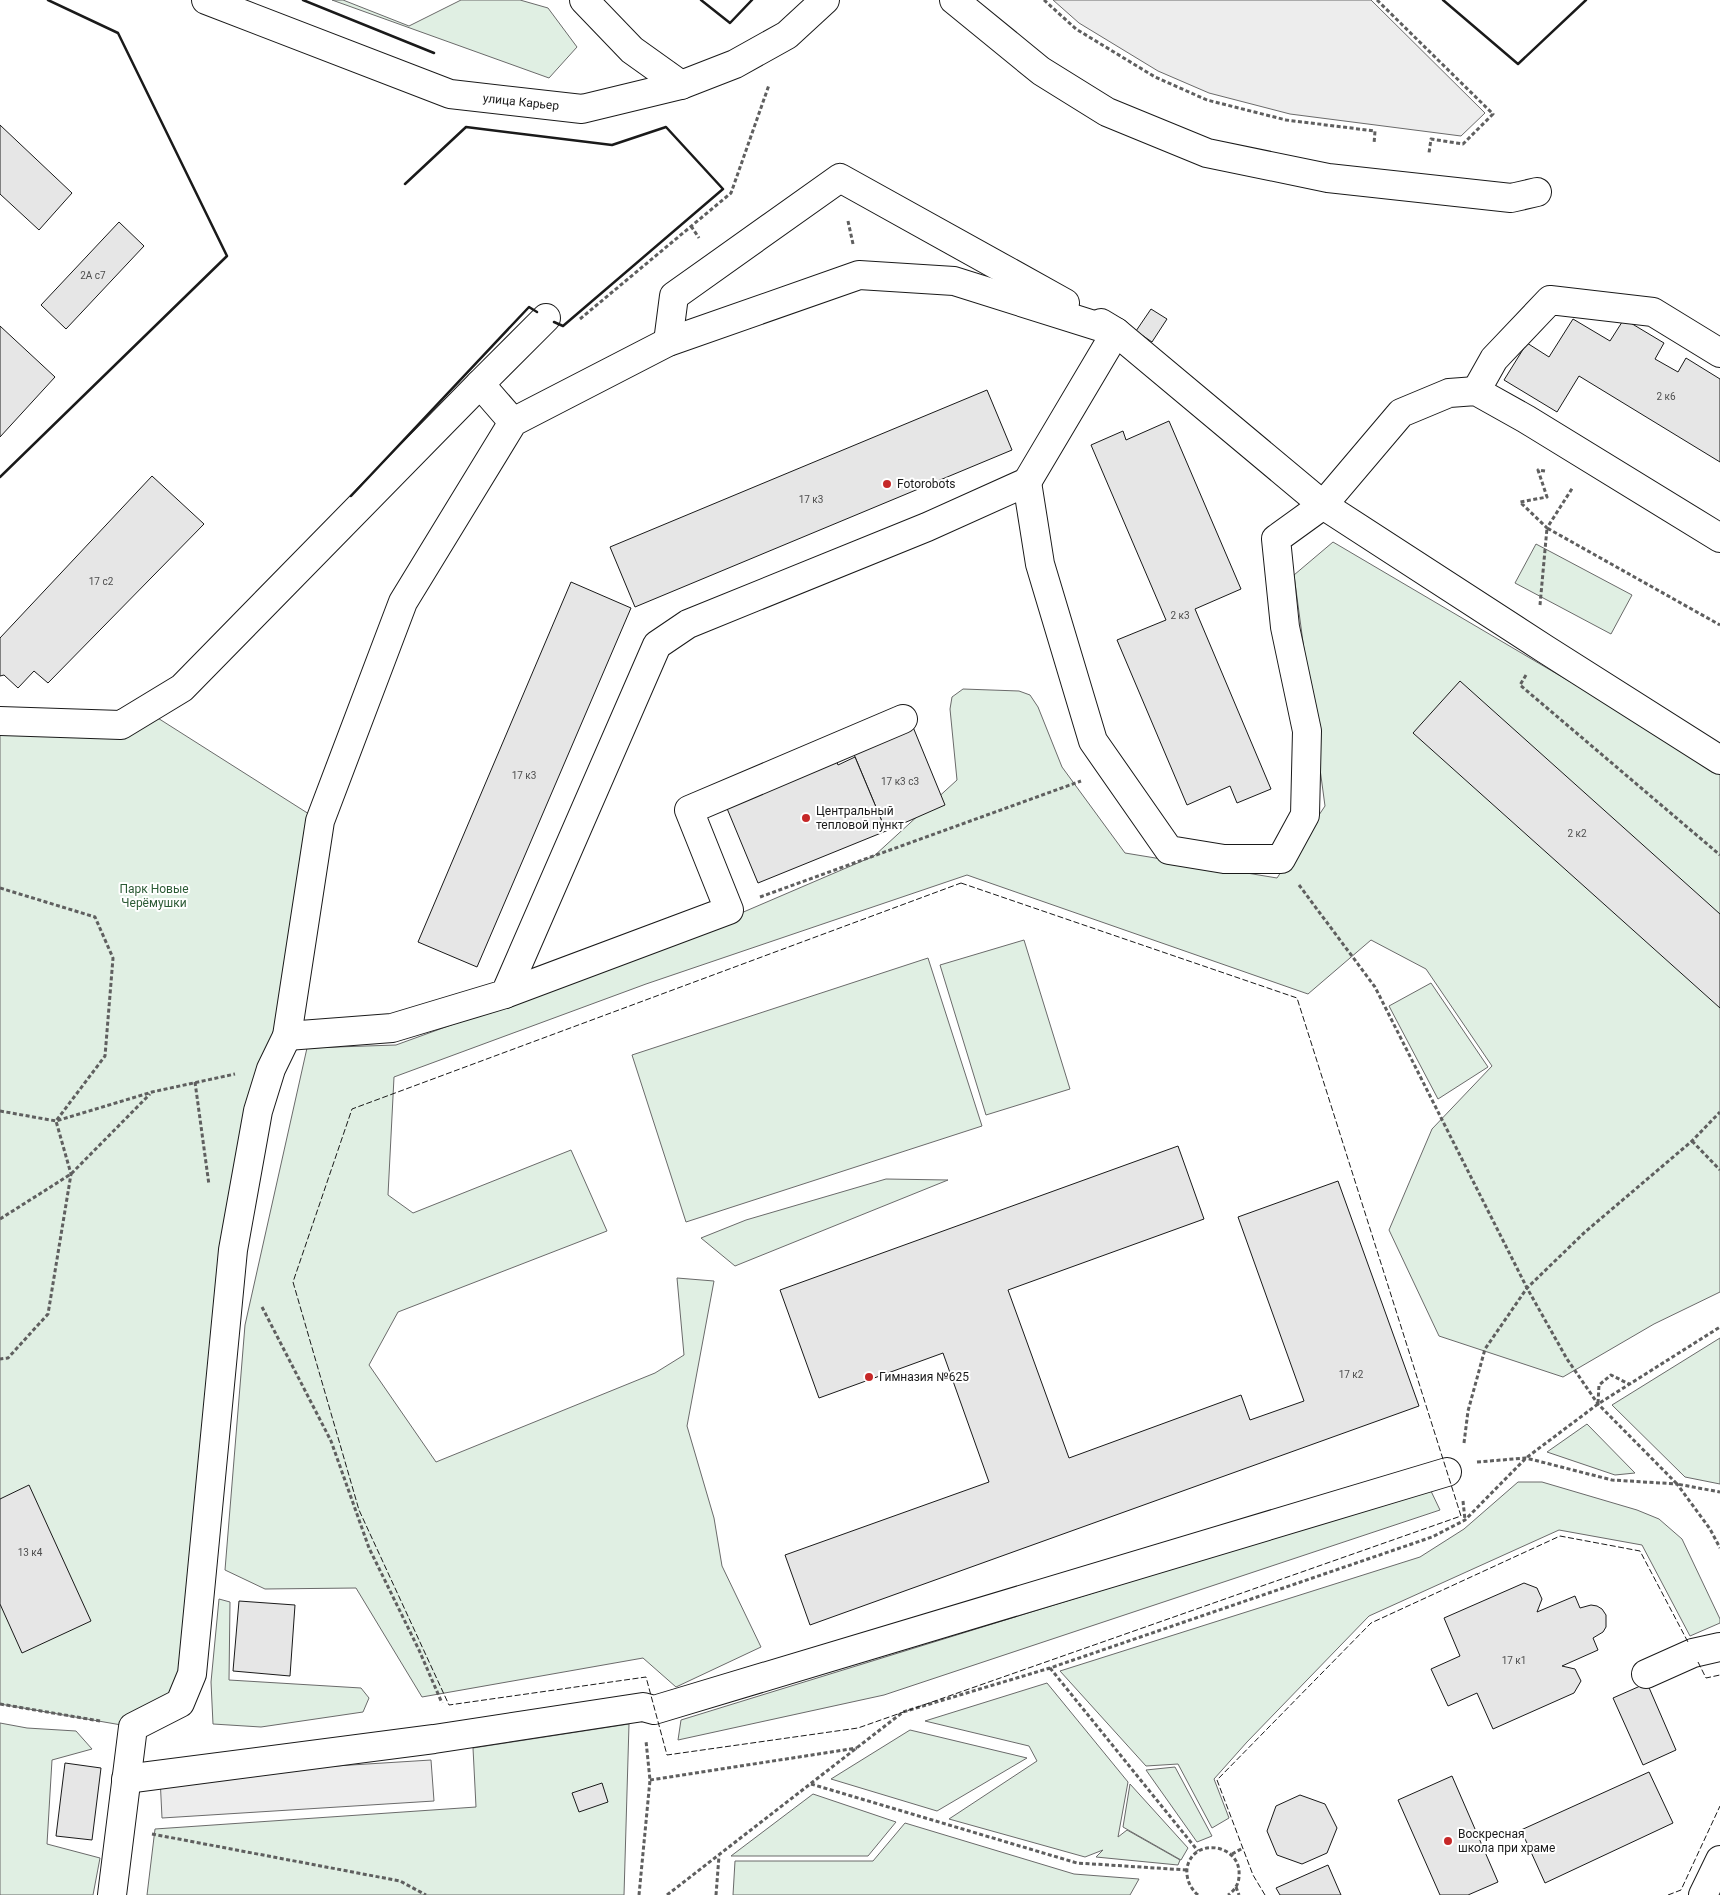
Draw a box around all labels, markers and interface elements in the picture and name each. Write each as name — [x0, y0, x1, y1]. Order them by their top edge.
street label: улица Карьер — [482, 91, 560, 113]
house number: 2А с7 — [80, 270, 106, 281]
house number: 2 к6 — [1656, 391, 1676, 402]
place label: Fotorobots — [897, 477, 956, 491]
marker: Fotorobots — [881, 478, 893, 490]
house number: 17 к3 — [799, 494, 823, 505]
house number: 17 с2 — [89, 576, 114, 587]
house number: 2 к3 — [1170, 610, 1190, 621]
house number: 17 к3 — [512, 770, 536, 781]
house number: 17 к3 с3 — [881, 776, 919, 787]
place label: Центральный тепловой пункт — [816, 804, 904, 832]
marker: Центральный тепловой пункт — [800, 812, 812, 824]
house number: 2 к2 — [1567, 828, 1587, 839]
park label: Парк Новые Черёмушки — [119, 882, 189, 910]
house number: 17 к2 — [1339, 1369, 1364, 1380]
place label: Гимназия №625 — [879, 1370, 969, 1384]
marker: Гимназия №625 — [863, 1371, 875, 1383]
house number: 13 к4 — [18, 1547, 43, 1558]
house number: 17 к1 — [1502, 1655, 1526, 1666]
place label: Воскресная школа при храме — [1458, 1827, 1555, 1855]
marker: Воскресная школа при храме — [1442, 1835, 1454, 1847]

